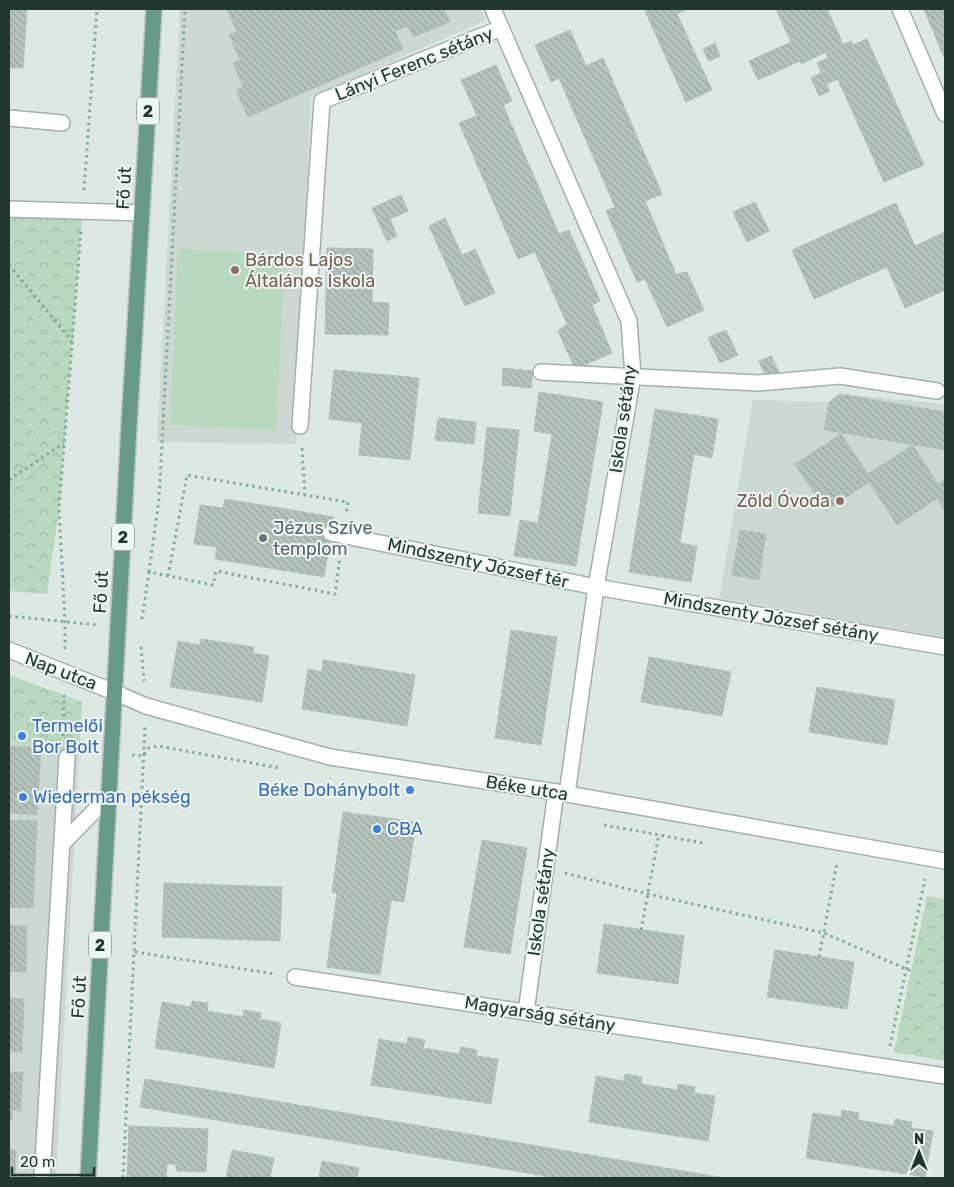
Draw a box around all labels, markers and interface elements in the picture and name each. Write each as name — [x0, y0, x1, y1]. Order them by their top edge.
street label: Lányi Ferenc sétány — [332, 22, 496, 106]
road number: 2 — [137, 98, 159, 124]
street label: Fő út — [112, 166, 136, 210]
place label: Bárdos Lajos Általános Iskola — [245, 249, 375, 292]
marker: Bárdos Lajos Általános Iskola — [229, 264, 241, 276]
street label: Iskola sétány — [605, 364, 641, 474]
place label: Zöld Óvoda — [737, 490, 830, 512]
marker: Zöld Óvoda — [834, 495, 846, 507]
place label: Jézus Szíve templom — [273, 517, 373, 560]
road number: 2 — [112, 524, 134, 550]
marker: Jézus Szíve templom — [257, 532, 269, 544]
street label: Mindszenty József tér — [385, 533, 571, 593]
street label: Fő út — [89, 570, 113, 614]
street label: Mindszenty József sétány — [662, 587, 880, 647]
street label: Nap utca — [22, 647, 100, 695]
place label: Termelői Bor Bolt — [32, 715, 103, 758]
marker: Termelői Bor Bolt — [16, 730, 28, 742]
street label: Béke utca — [484, 771, 570, 805]
place label: Béke Dohánybolt — [258, 779, 400, 801]
marker: Béke Dohánybolt — [404, 784, 416, 796]
place label: Wiederman pékség — [33, 786, 191, 808]
marker: Wiederman pékség — [17, 791, 29, 803]
place label: CBA — [387, 818, 423, 840]
marker: CBA — [371, 823, 383, 835]
street label: Iskola sétány — [523, 847, 559, 957]
road number: 2 — [89, 932, 111, 958]
street label: Fő út — [67, 975, 91, 1019]
street label: Magyarság sétány — [463, 991, 617, 1037]
north arrow — [894, 1127, 944, 1177]
text: N — [914, 1131, 924, 1148]
scale bar — [12, 1144, 95, 1176]
text: 20 m — [20, 1153, 55, 1171]

